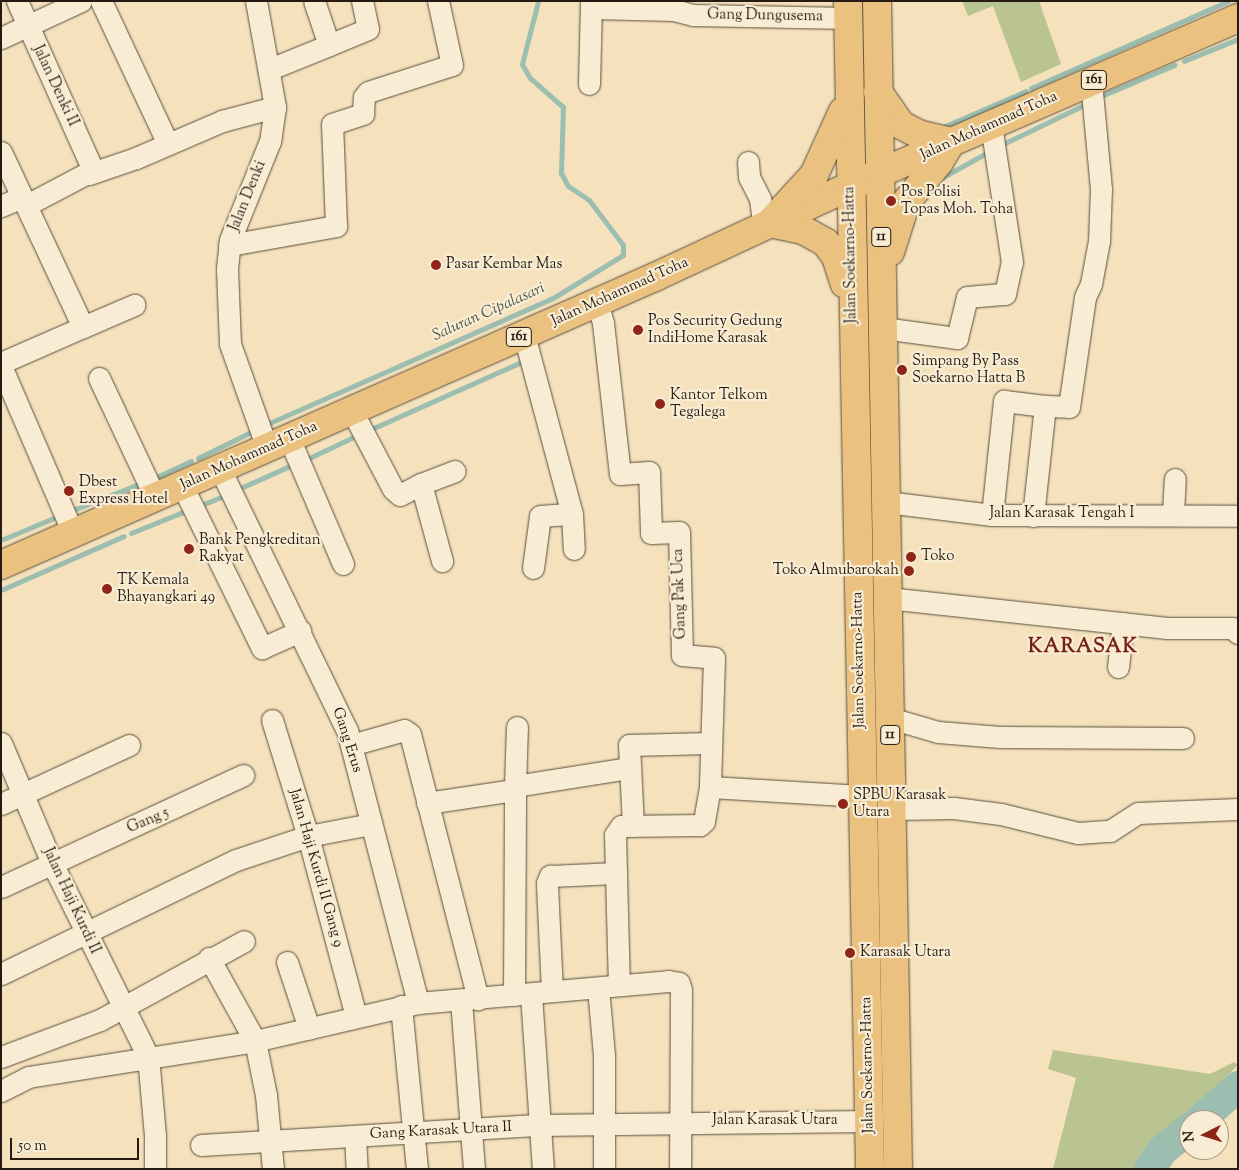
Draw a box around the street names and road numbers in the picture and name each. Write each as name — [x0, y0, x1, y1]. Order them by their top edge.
street label: Gang Dungusema — [707, 6, 823, 26]
street label: Jalan Denki II — [28, 42, 82, 130]
road number: 161 — [1080, 68, 1108, 92]
street label: Jalan Mohammad Toha — [918, 88, 1060, 164]
street label: Jalan Denki — [226, 158, 270, 234]
street label: Jalan Soekarno-Hatta — [841, 186, 861, 324]
road number: 11 — [871, 226, 891, 248]
street label: Jalan Mohammad Toha — [549, 254, 691, 330]
road number: 161 — [505, 326, 533, 348]
street label: Jalan Mohammad Toha — [178, 418, 320, 494]
street label: Jalan Karasak Tengah I — [990, 505, 1134, 523]
street label: Gang Pak Uca — [669, 548, 691, 640]
street label: Jalan Soekarno-Hatta — [849, 591, 869, 729]
street label: Gang Erus — [328, 705, 366, 775]
road number: 11 — [880, 724, 900, 746]
street label: Jalan Haji Kurdi II Gang 9 — [285, 787, 347, 949]
street label: Gang 5 — [124, 804, 172, 838]
street label: Jalan Haji Kurdi II — [39, 845, 103, 957]
street label: Jalan Soekarno-Hatta — [858, 996, 878, 1134]
street label: Jalan Karasak Utara — [712, 1112, 838, 1130]
street label: Gang Karasak Utara II — [369, 1118, 513, 1144]

